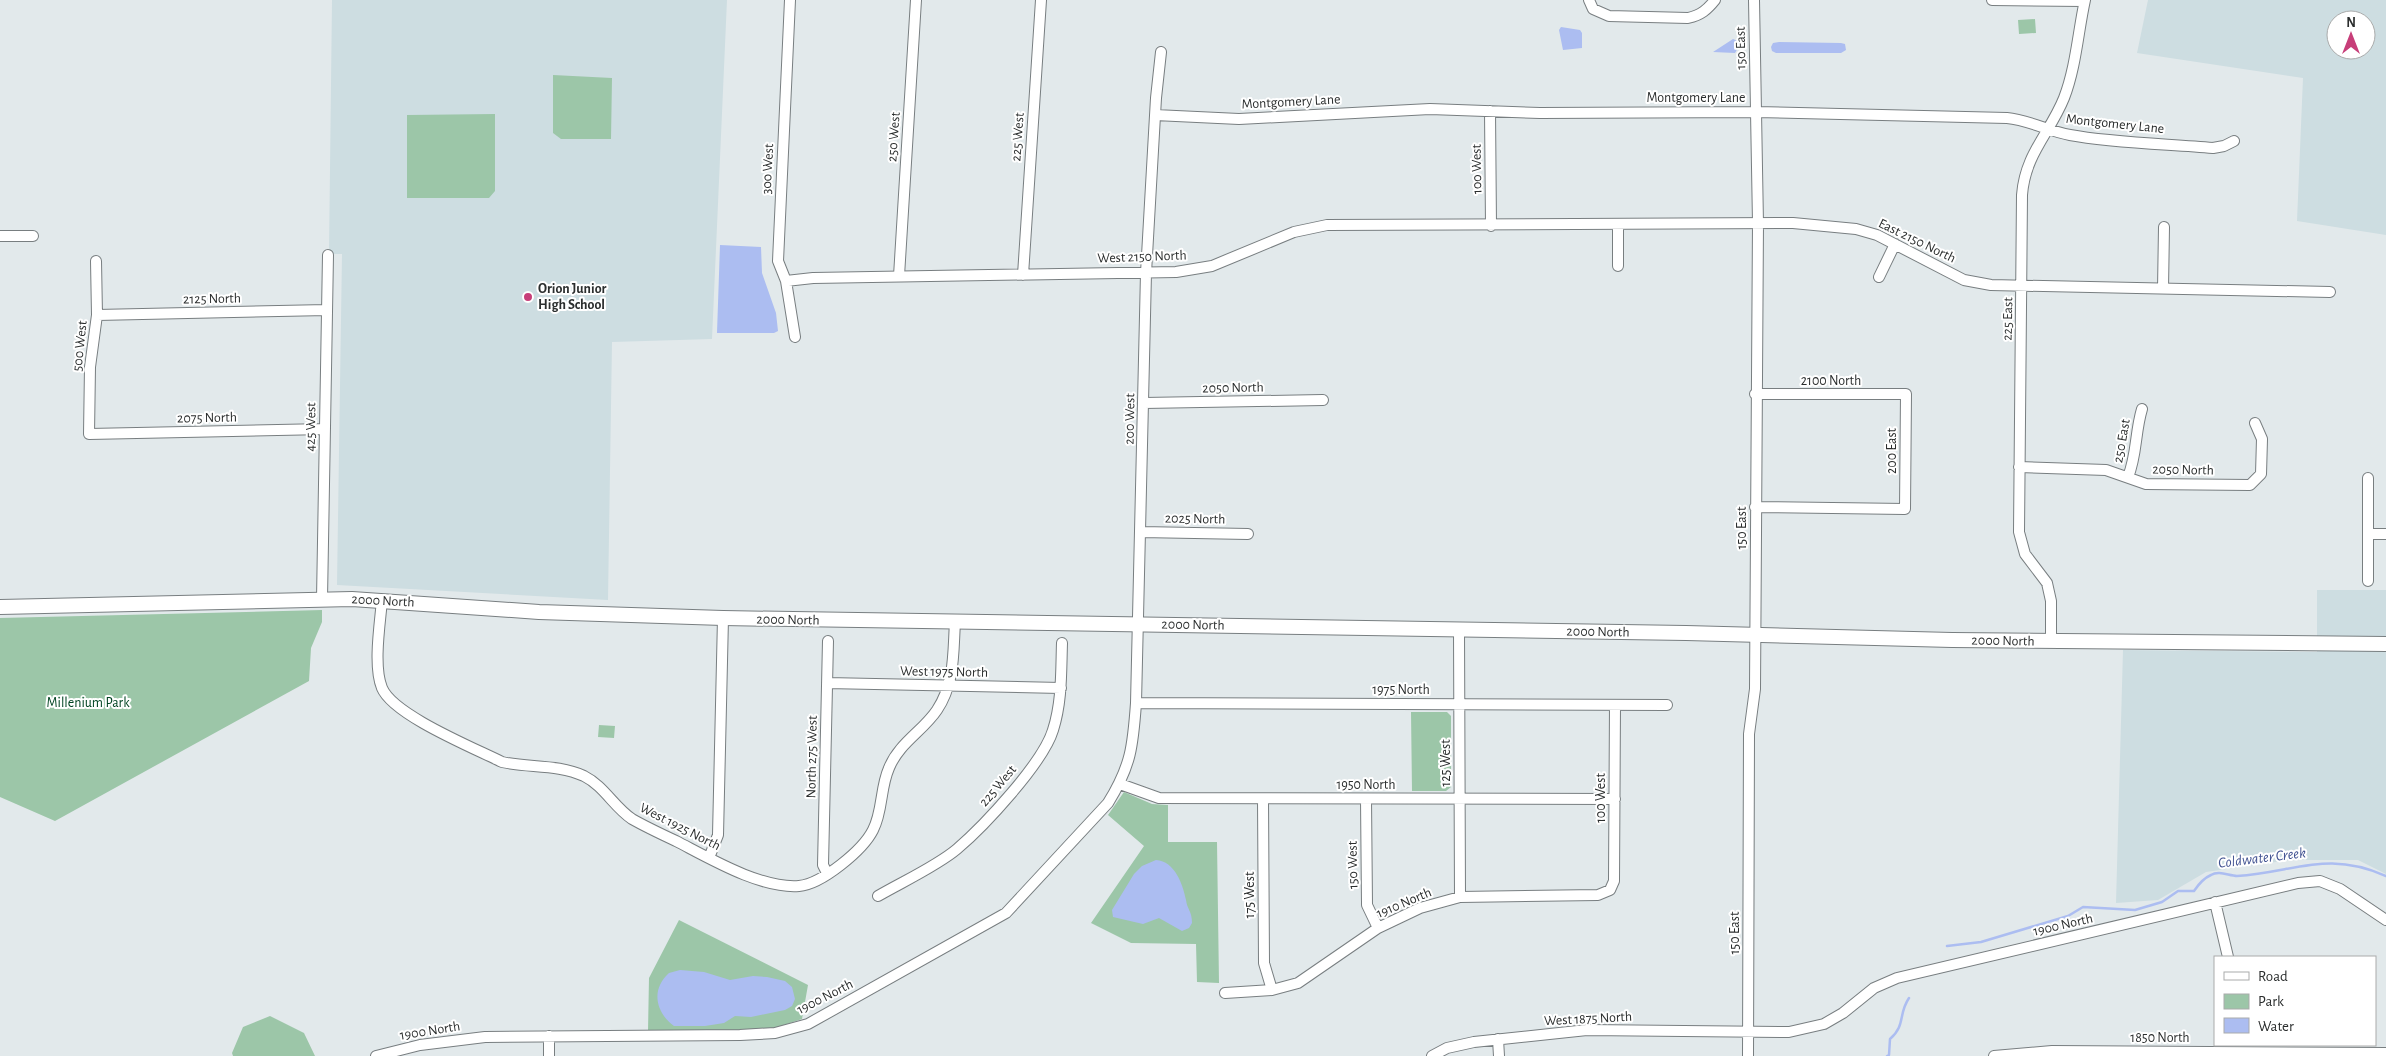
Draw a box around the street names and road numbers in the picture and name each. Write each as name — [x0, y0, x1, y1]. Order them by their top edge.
street label: 150 East — [1734, 26, 1748, 70]
street label: Montgomery Lane — [1647, 91, 1745, 105]
street label: Montgomery Lane — [1241, 92, 1341, 112]
street label: 250 West — [885, 111, 903, 162]
street label: 225 West — [1009, 112, 1027, 162]
street label: Montgomery Lane — [2065, 112, 2165, 136]
street label: 300 West — [760, 143, 776, 195]
street label: 100 West — [1470, 143, 1484, 194]
street label: East 2150 North — [1876, 216, 1958, 266]
street label: West 2150 North — [1097, 248, 1187, 266]
street label: 2125 North — [183, 291, 241, 307]
street label: 225 East — [2001, 297, 2015, 341]
street label: 500 West — [70, 319, 90, 372]
street label: 2100 North — [1801, 374, 1861, 388]
street label: 2050 North — [1202, 380, 1264, 396]
street label: 200 West — [1123, 393, 1137, 445]
street label: 425 West — [304, 402, 318, 452]
street label: 2075 North — [177, 410, 237, 426]
street label: 250 East — [2111, 417, 2133, 464]
street label: 200 East — [1885, 427, 1899, 474]
street label: 2050 North — [2152, 462, 2214, 478]
street label: 150 East — [1735, 506, 1749, 549]
street label: 2025 North — [1165, 511, 1225, 527]
street label: 2000 North — [351, 592, 415, 610]
street label: 2000 North — [756, 612, 820, 628]
street label: 2000 North — [1161, 617, 1225, 633]
street label: 2000 North — [1566, 624, 1630, 640]
street label: 2000 North — [1971, 633, 2035, 649]
street label: West 1975 North — [900, 664, 988, 680]
street label: 1975 North — [1372, 683, 1430, 697]
street label: North 275 West — [804, 715, 820, 799]
street label: 125 West — [1439, 739, 1453, 787]
street label: 225 West — [977, 762, 1019, 809]
street label: 100 West — [1594, 773, 1608, 823]
street label: 1950 North — [1336, 778, 1396, 792]
street label: West 1925 North — [637, 801, 723, 853]
street label: 150 West — [1346, 840, 1360, 889]
street label: 175 West — [1243, 871, 1257, 918]
street label: 1910 North — [1374, 885, 1434, 921]
street label: 150 East — [1728, 911, 1742, 954]
street label: 1900 North — [2032, 911, 2094, 939]
street label: 1900 North — [795, 977, 855, 1017]
street label: West 1875 North — [1544, 1010, 1632, 1028]
street label: 1900 North — [399, 1019, 461, 1043]
street label: 1850 North — [2130, 1031, 2190, 1045]

